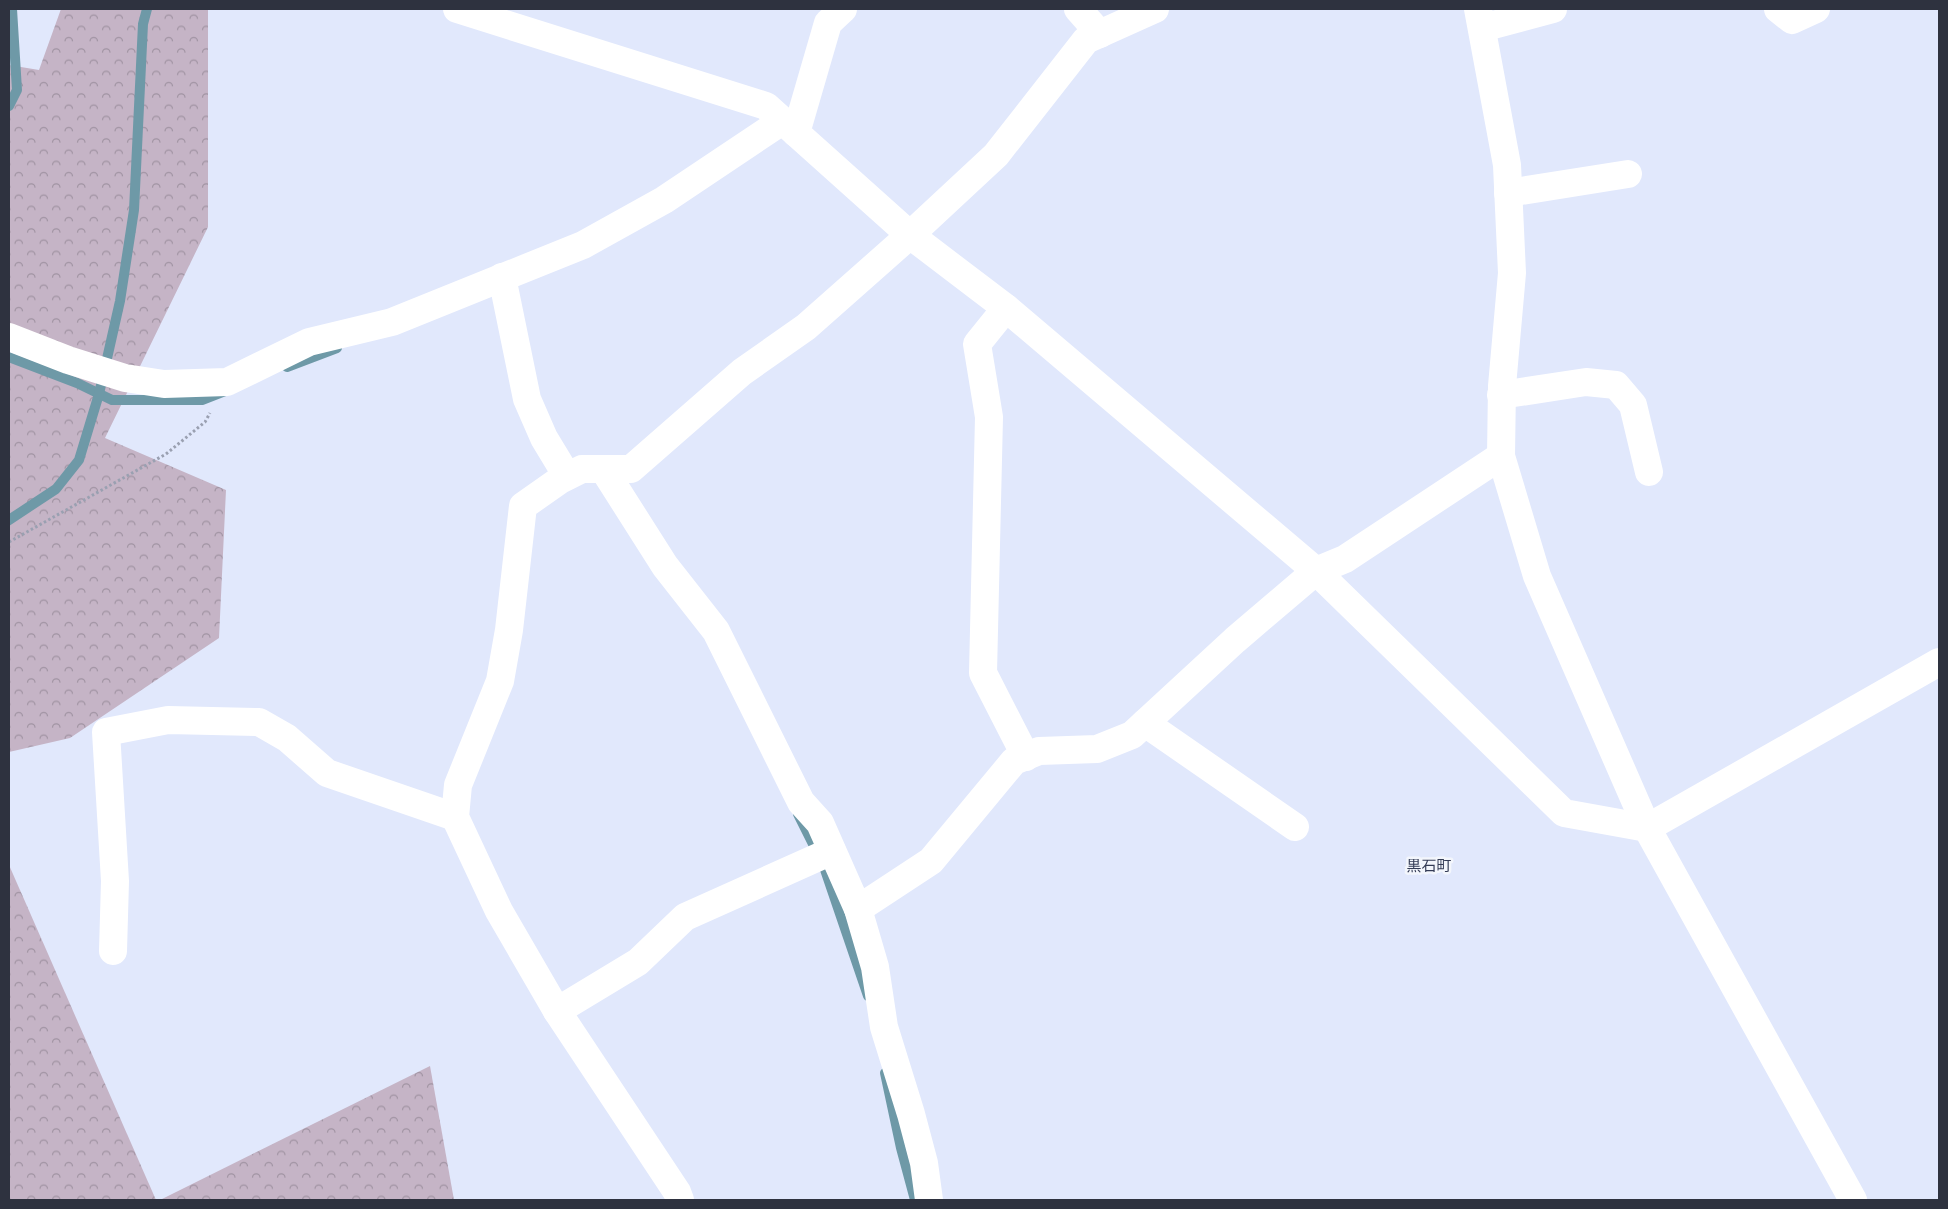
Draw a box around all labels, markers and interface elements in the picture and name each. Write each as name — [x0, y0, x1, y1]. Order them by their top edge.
district label: 黒石町 — [1406, 856, 1452, 874]

